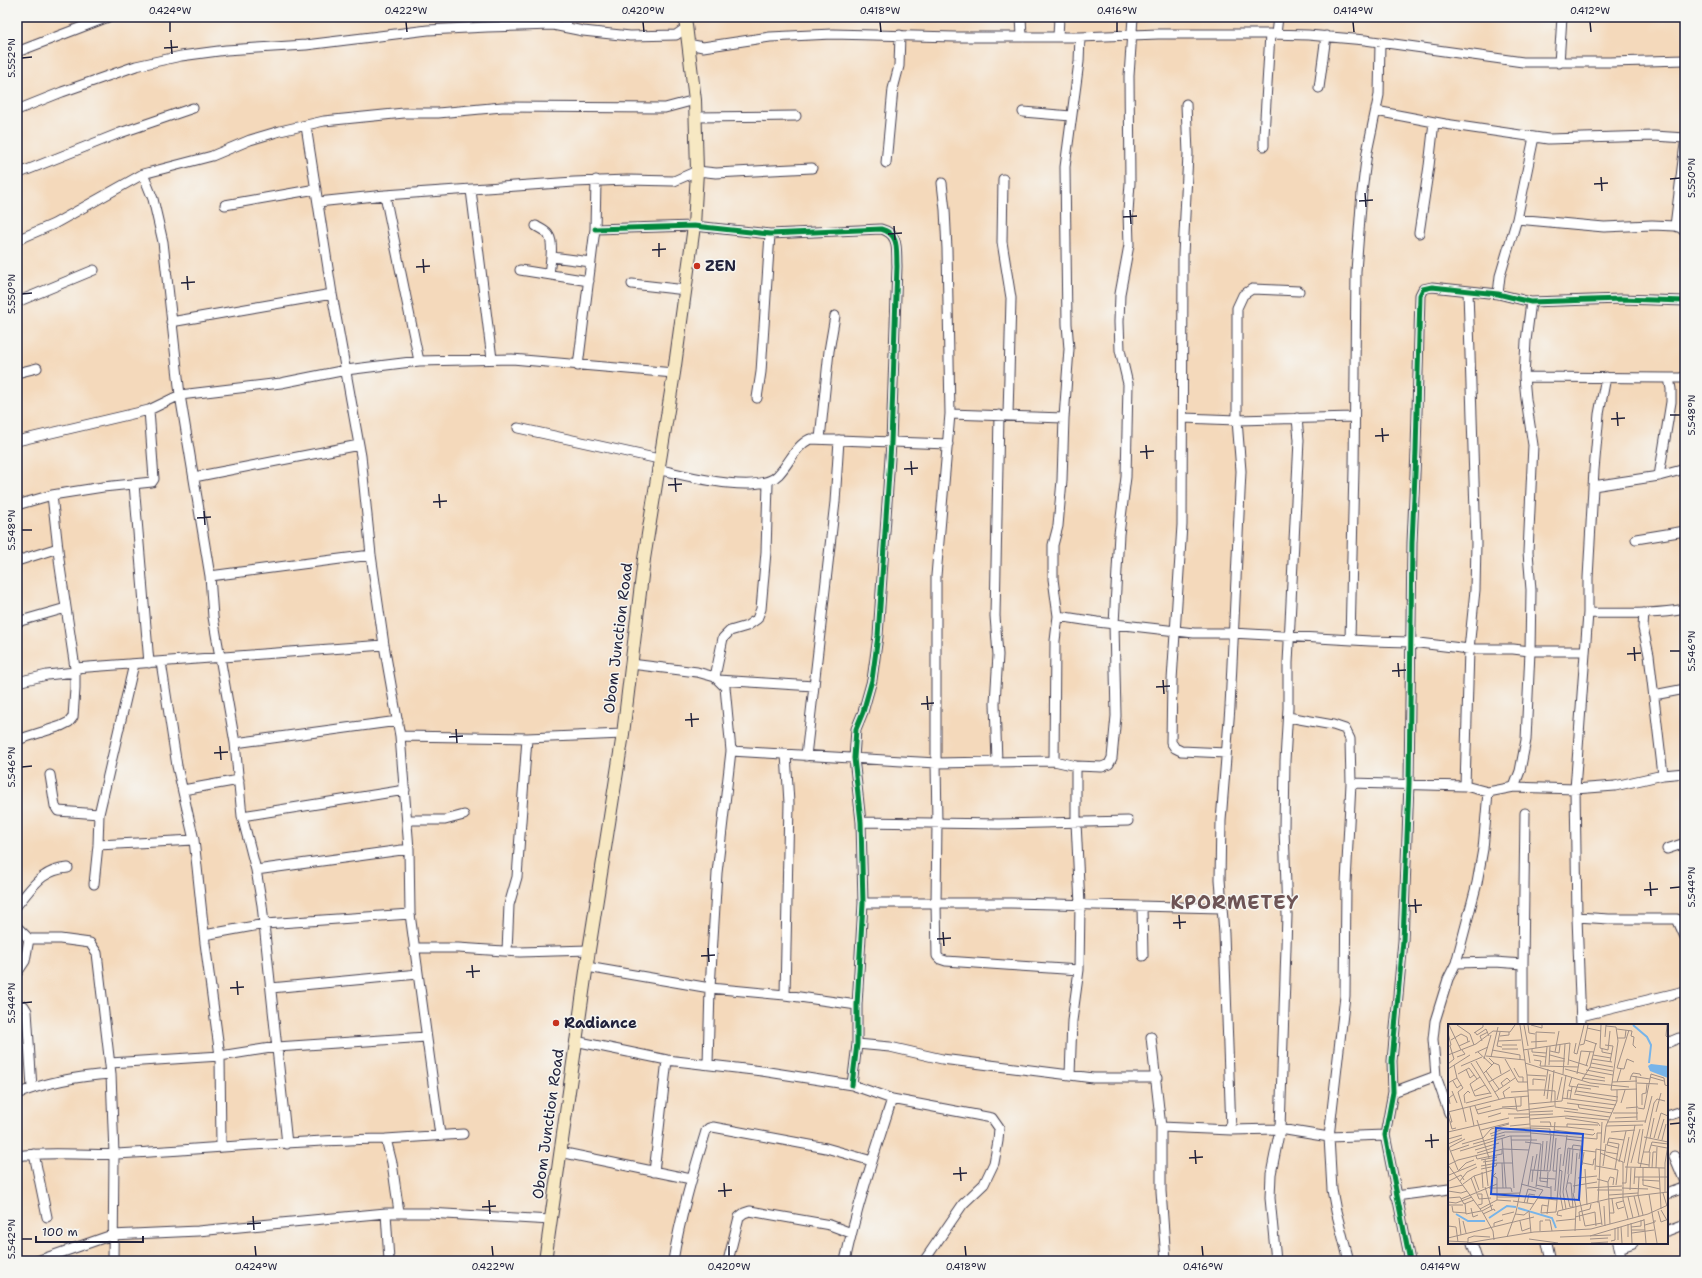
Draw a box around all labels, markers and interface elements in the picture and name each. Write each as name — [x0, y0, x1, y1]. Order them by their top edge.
text: 0.424°W — [149, 4, 192, 17]
text: 0.422°W — [385, 4, 428, 17]
text: 0.420°W — [622, 4, 665, 17]
text: 0.418°W — [860, 4, 901, 17]
text: 0.416°W — [1097, 4, 1138, 17]
text: 0.414°W — [1333, 4, 1374, 17]
text: 0.412°W — [1570, 4, 1610, 17]
text: 5.552°N — [5, 38, 18, 78]
text: 5.550°N — [1685, 158, 1698, 198]
place label: ZEN — [705, 256, 736, 276]
marker: ZEN — [692, 261, 702, 271]
text: 5.550°N — [5, 274, 18, 314]
text: 5.548°N — [1685, 395, 1698, 435]
text: 5.548°N — [5, 510, 18, 550]
street label: Obom Junction Road — [599, 561, 637, 715]
text: 5.546°N — [1685, 631, 1698, 671]
text: 5.546°N — [5, 747, 18, 787]
text: 5.544°N — [1685, 867, 1698, 907]
district label: KPORMETEY — [1171, 890, 1299, 915]
text: 5.544°N — [5, 983, 18, 1023]
place label: Radiance — [564, 1013, 637, 1033]
marker: Radiance — [551, 1018, 561, 1028]
inset map — [1448, 1024, 1668, 1244]
street label: Obom Junction Road — [528, 1047, 569, 1201]
text: 5.542°N — [1685, 1103, 1698, 1143]
scale bar — [36, 1218, 143, 1244]
text: 5.542°N — [5, 1219, 18, 1259]
text: 100 m — [42, 1224, 78, 1240]
text: 0.424°W — [235, 1260, 278, 1273]
text: 0.422°W — [472, 1260, 515, 1273]
text: 0.420°W — [708, 1260, 751, 1273]
text: 0.418°W — [946, 1260, 987, 1273]
text: 0.416°W — [1183, 1260, 1224, 1273]
text: 0.414°W — [1420, 1260, 1461, 1273]

